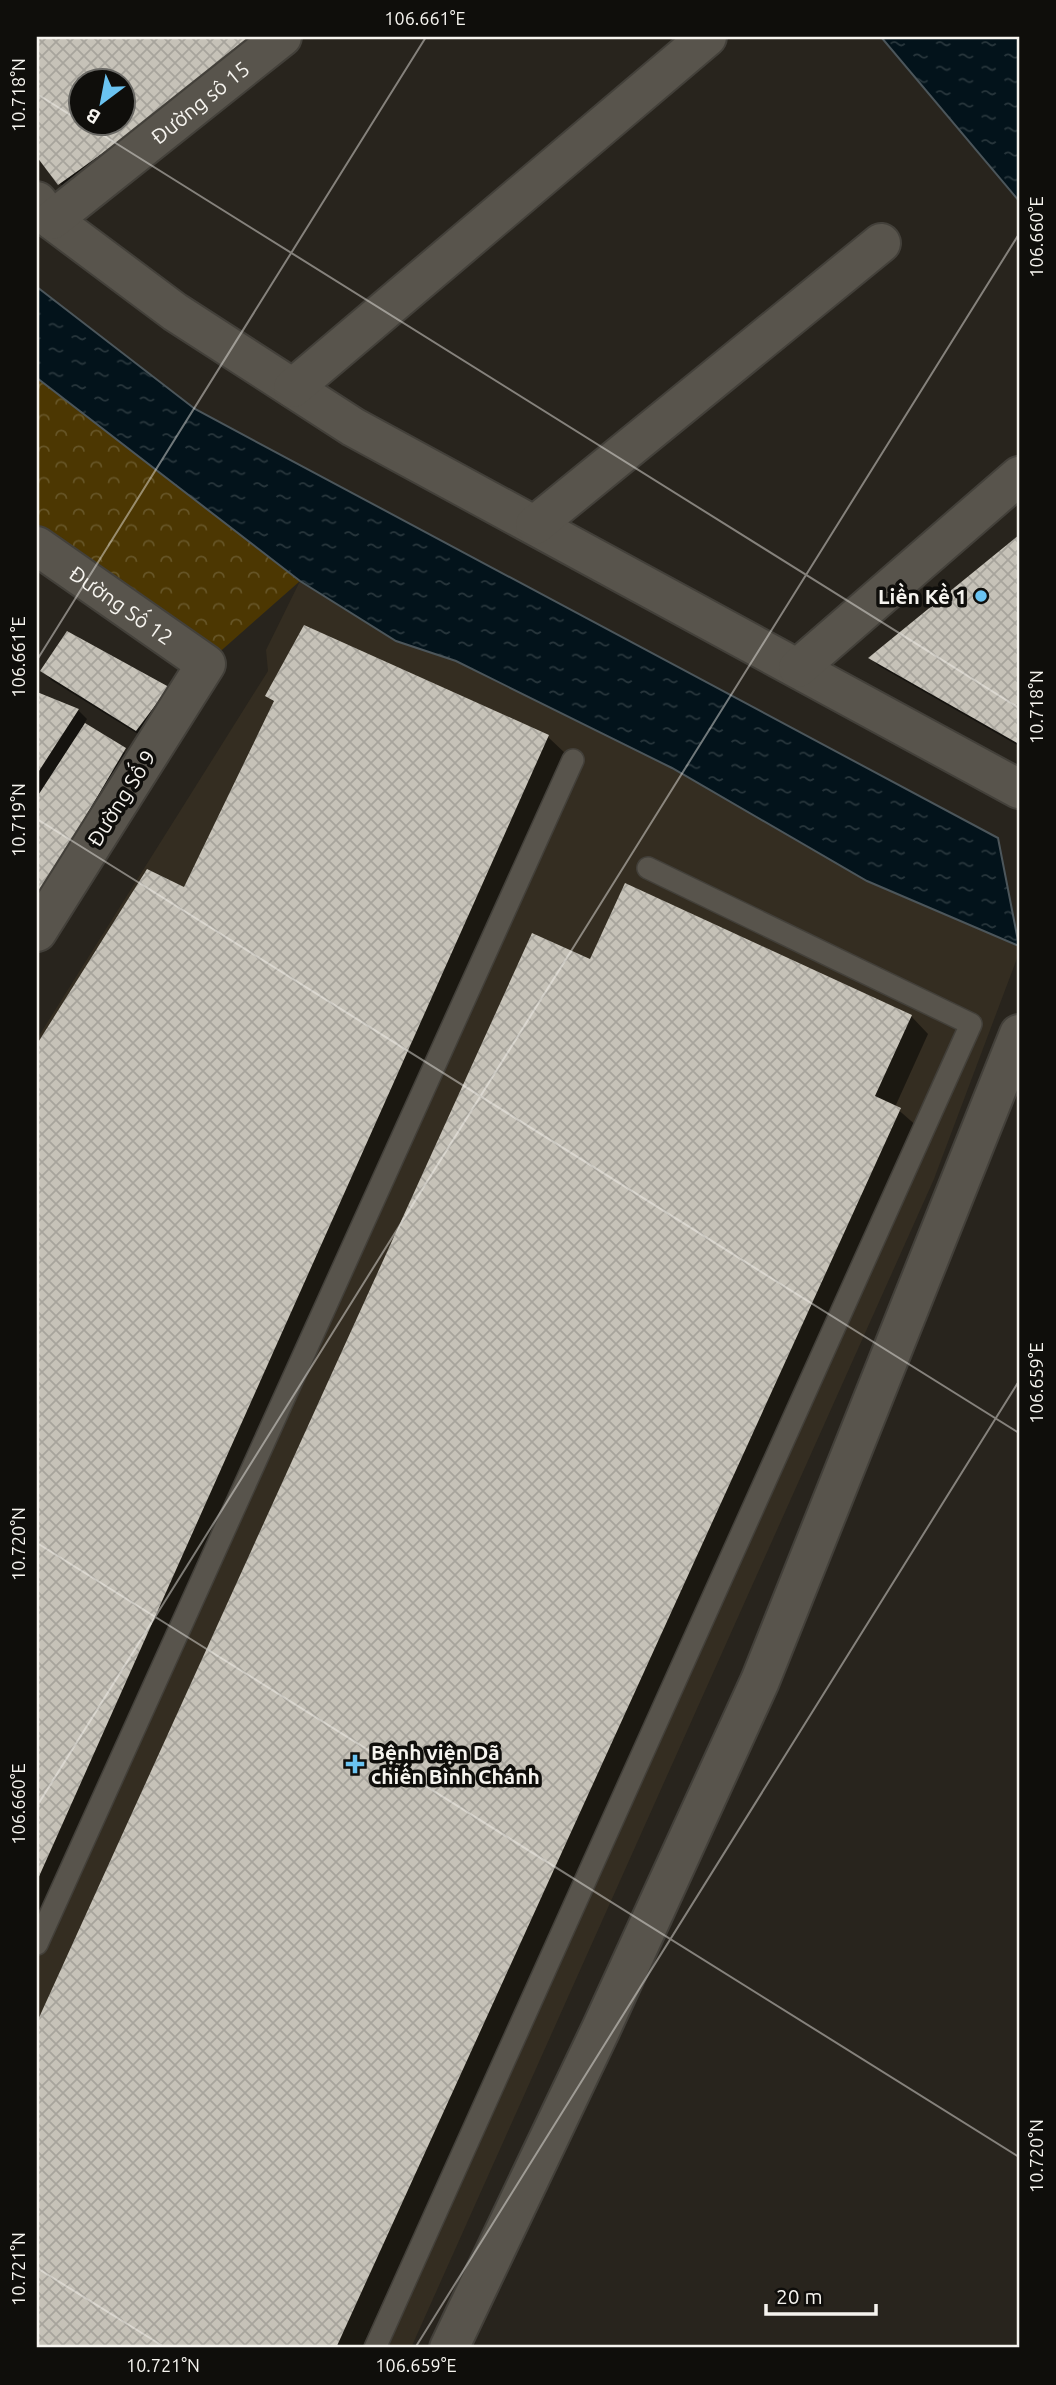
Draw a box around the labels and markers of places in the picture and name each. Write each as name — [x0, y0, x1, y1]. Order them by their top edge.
place label: Liền Kề 1 — [878, 582, 967, 608]
marker: Liền Kề 1 — [973, 588, 989, 604]
place label: Bệnh viện Dã chiến Bình Chánh — [371, 1740, 540, 1788]
marker: Bệnh viện Dã chiến Bình Chánh — [345, 1754, 365, 1774]

